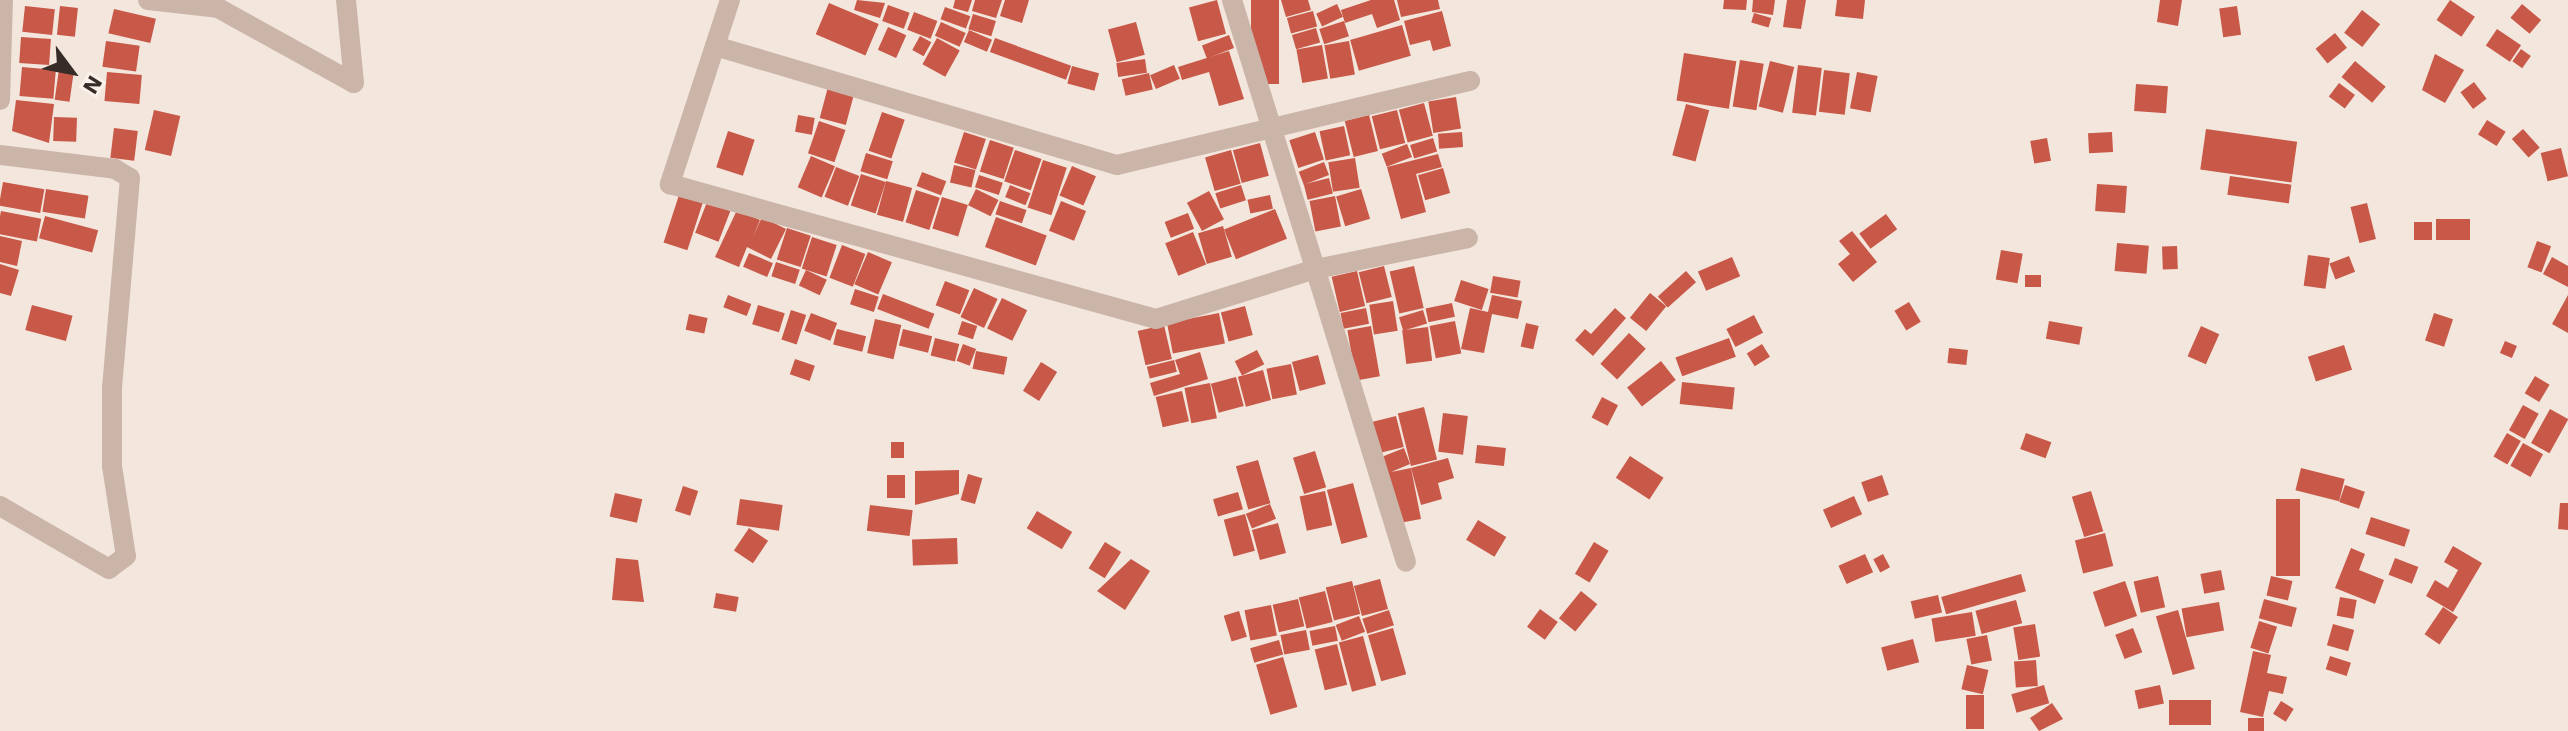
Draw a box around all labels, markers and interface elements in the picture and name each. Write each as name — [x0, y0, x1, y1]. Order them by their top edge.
north arrow — [32, 32, 112, 112]
text: N — [78, 71, 108, 99]

